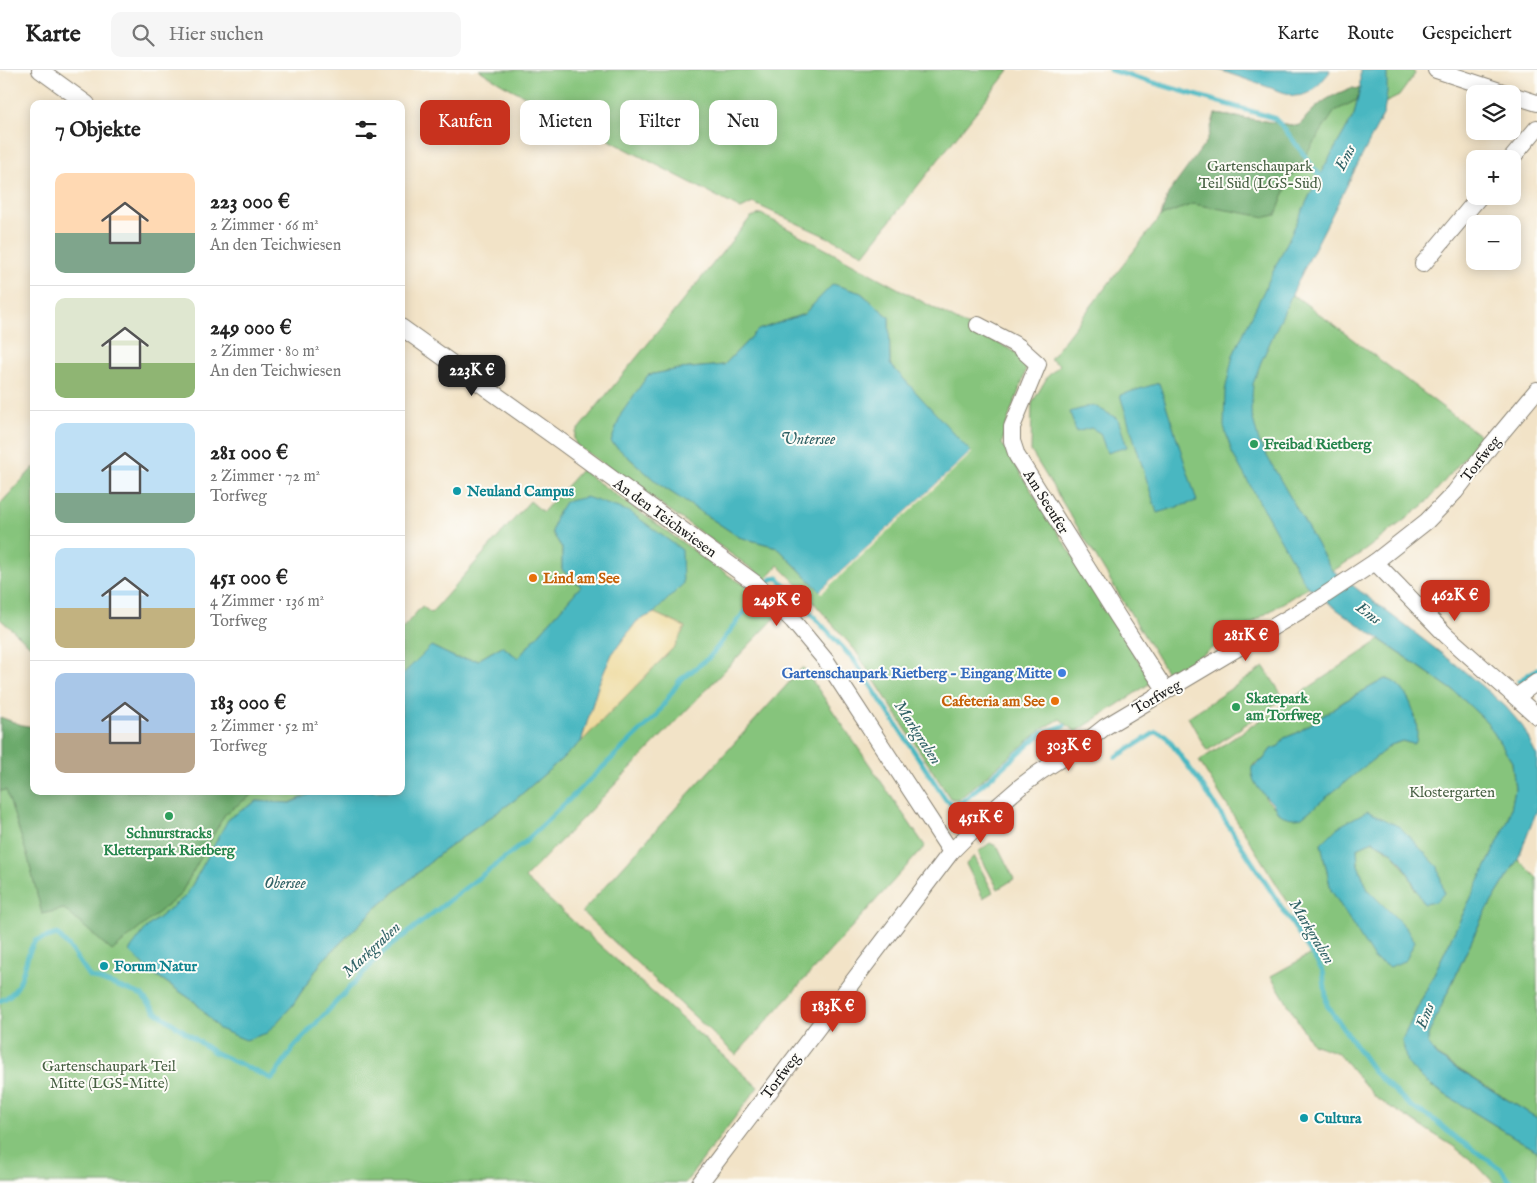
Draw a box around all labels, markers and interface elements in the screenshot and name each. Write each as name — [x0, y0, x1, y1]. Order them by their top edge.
search box — [111, 12, 461, 57]
text: Karte — [25, 19, 81, 50]
icon: search — [129, 21, 157, 49]
text: Hier suchen — [169, 23, 264, 47]
text: Karte — [1277, 23, 1319, 46]
text: Route — [1347, 23, 1394, 46]
text: Gespeichert — [1422, 23, 1512, 46]
map controls — [1466, 85, 1521, 270]
button: layers — [1466, 85, 1521, 140]
chip: Kaufen — [420, 100, 510, 145]
chip: Mieten — [520, 100, 610, 145]
chip: Filter — [620, 100, 699, 145]
chip: Neu — [709, 100, 777, 145]
icon: filters — [352, 116, 380, 144]
text: 7 Objekte — [55, 117, 141, 144]
water label: Ems — [1331, 141, 1361, 175]
button: + — [1466, 150, 1521, 205]
park label: Gartenschaupark Teil Süd (LGS-Süd) — [1198, 157, 1322, 193]
text: 223 000 € — [210, 189, 290, 216]
icon: home — [95, 193, 155, 253]
button: − — [1466, 215, 1521, 270]
text: 2 Zimmer · 66 m² — [210, 216, 319, 236]
text: An den Teichwiesen — [210, 236, 341, 256]
text: 249 000 € — [210, 315, 292, 342]
icon: home — [95, 318, 155, 378]
text: 2 Zimmer · 80 m² — [210, 342, 319, 362]
pin: 223K € — [431, 354, 513, 397]
text: 223K € — [449, 361, 495, 381]
text: An den Teichwiesen — [210, 362, 341, 382]
water label: Untersee — [781, 430, 836, 450]
street label: Torfweg — [1457, 431, 1505, 486]
place label: Freibad Rietberg — [1264, 435, 1372, 454]
marker: Freibad Rietberg — [1248, 438, 1260, 450]
text: 281 000 € — [210, 440, 288, 467]
icon: home — [95, 443, 155, 503]
street label: Am Seeufer — [1018, 466, 1073, 538]
text: 2 Zimmer · 72 m² — [210, 467, 320, 487]
street label: An den Teichwiesen — [609, 474, 720, 562]
place label: Neuland Campus — [466, 482, 575, 501]
marker: Neuland Campus — [451, 485, 463, 497]
text: Torfweg — [210, 487, 267, 507]
text: 451 000 € — [210, 565, 288, 592]
icon: home — [95, 568, 155, 628]
place label: Lind am See — [543, 569, 620, 588]
marker: Lind am See — [527, 572, 539, 584]
pin: 462K € — [1414, 580, 1496, 622]
pin: 249K € — [736, 584, 818, 627]
text: 462K € — [1432, 586, 1478, 606]
text: 249K € — [754, 591, 800, 611]
text: 4 Zimmer · 136 m² — [210, 592, 324, 612]
water label: Ems — [1351, 598, 1385, 630]
text: Torfweg — [210, 612, 267, 632]
pin: 281K € — [1205, 620, 1287, 662]
text: 281K € — [1224, 626, 1268, 646]
place label: Gartenschaupark Rietberg - Eingang Mitte — [782, 664, 1052, 683]
marker: Gartenschaupark Rietberg - Eingang Mitte — [1056, 667, 1068, 679]
street label: Torfweg — [1129, 675, 1186, 719]
place label: Skatepark am Torfweg — [1246, 689, 1322, 725]
text: 183 000 € — [210, 690, 286, 717]
place label: Cafeteria am See — [941, 692, 1045, 711]
icon: home — [95, 693, 155, 753]
marker: Cafeteria am See — [1049, 695, 1061, 707]
water label: Markgraben — [889, 697, 945, 769]
marker: Skatepark am Torfweg — [1230, 701, 1242, 713]
text: 2 Zimmer · 52 m² — [210, 717, 318, 737]
pin: 303K € — [1028, 730, 1110, 772]
text: 303K € — [1047, 736, 1091, 756]
text: Torfweg — [210, 737, 267, 757]
park label: Klostergarten — [1409, 783, 1495, 802]
pin: 451K € — [940, 802, 1022, 844]
text: 451K € — [959, 808, 1003, 828]
marker: Schnurstracks Kletterpark Rietberg — [163, 810, 175, 822]
place label: Schnurstracks Kletterpark Rietberg — [103, 824, 236, 860]
water label: Obersee — [264, 874, 306, 894]
water label: Markgraben — [1284, 896, 1338, 968]
water label: Markgraben — [339, 918, 405, 982]
place label: Forum Natur — [114, 957, 198, 976]
marker: Forum Natur — [98, 960, 110, 972]
pin: 183K € — [792, 990, 874, 1033]
text: 183K € — [812, 997, 854, 1017]
water label: Ems — [1412, 1000, 1440, 1033]
street label: Torfweg — [757, 1048, 805, 1103]
park label: Gartenschaupark Teil Mitte (LGS-Mitte) — [42, 1057, 177, 1093]
place label: Cultura — [1314, 1109, 1362, 1128]
marker: Cultura — [1298, 1112, 1310, 1124]

